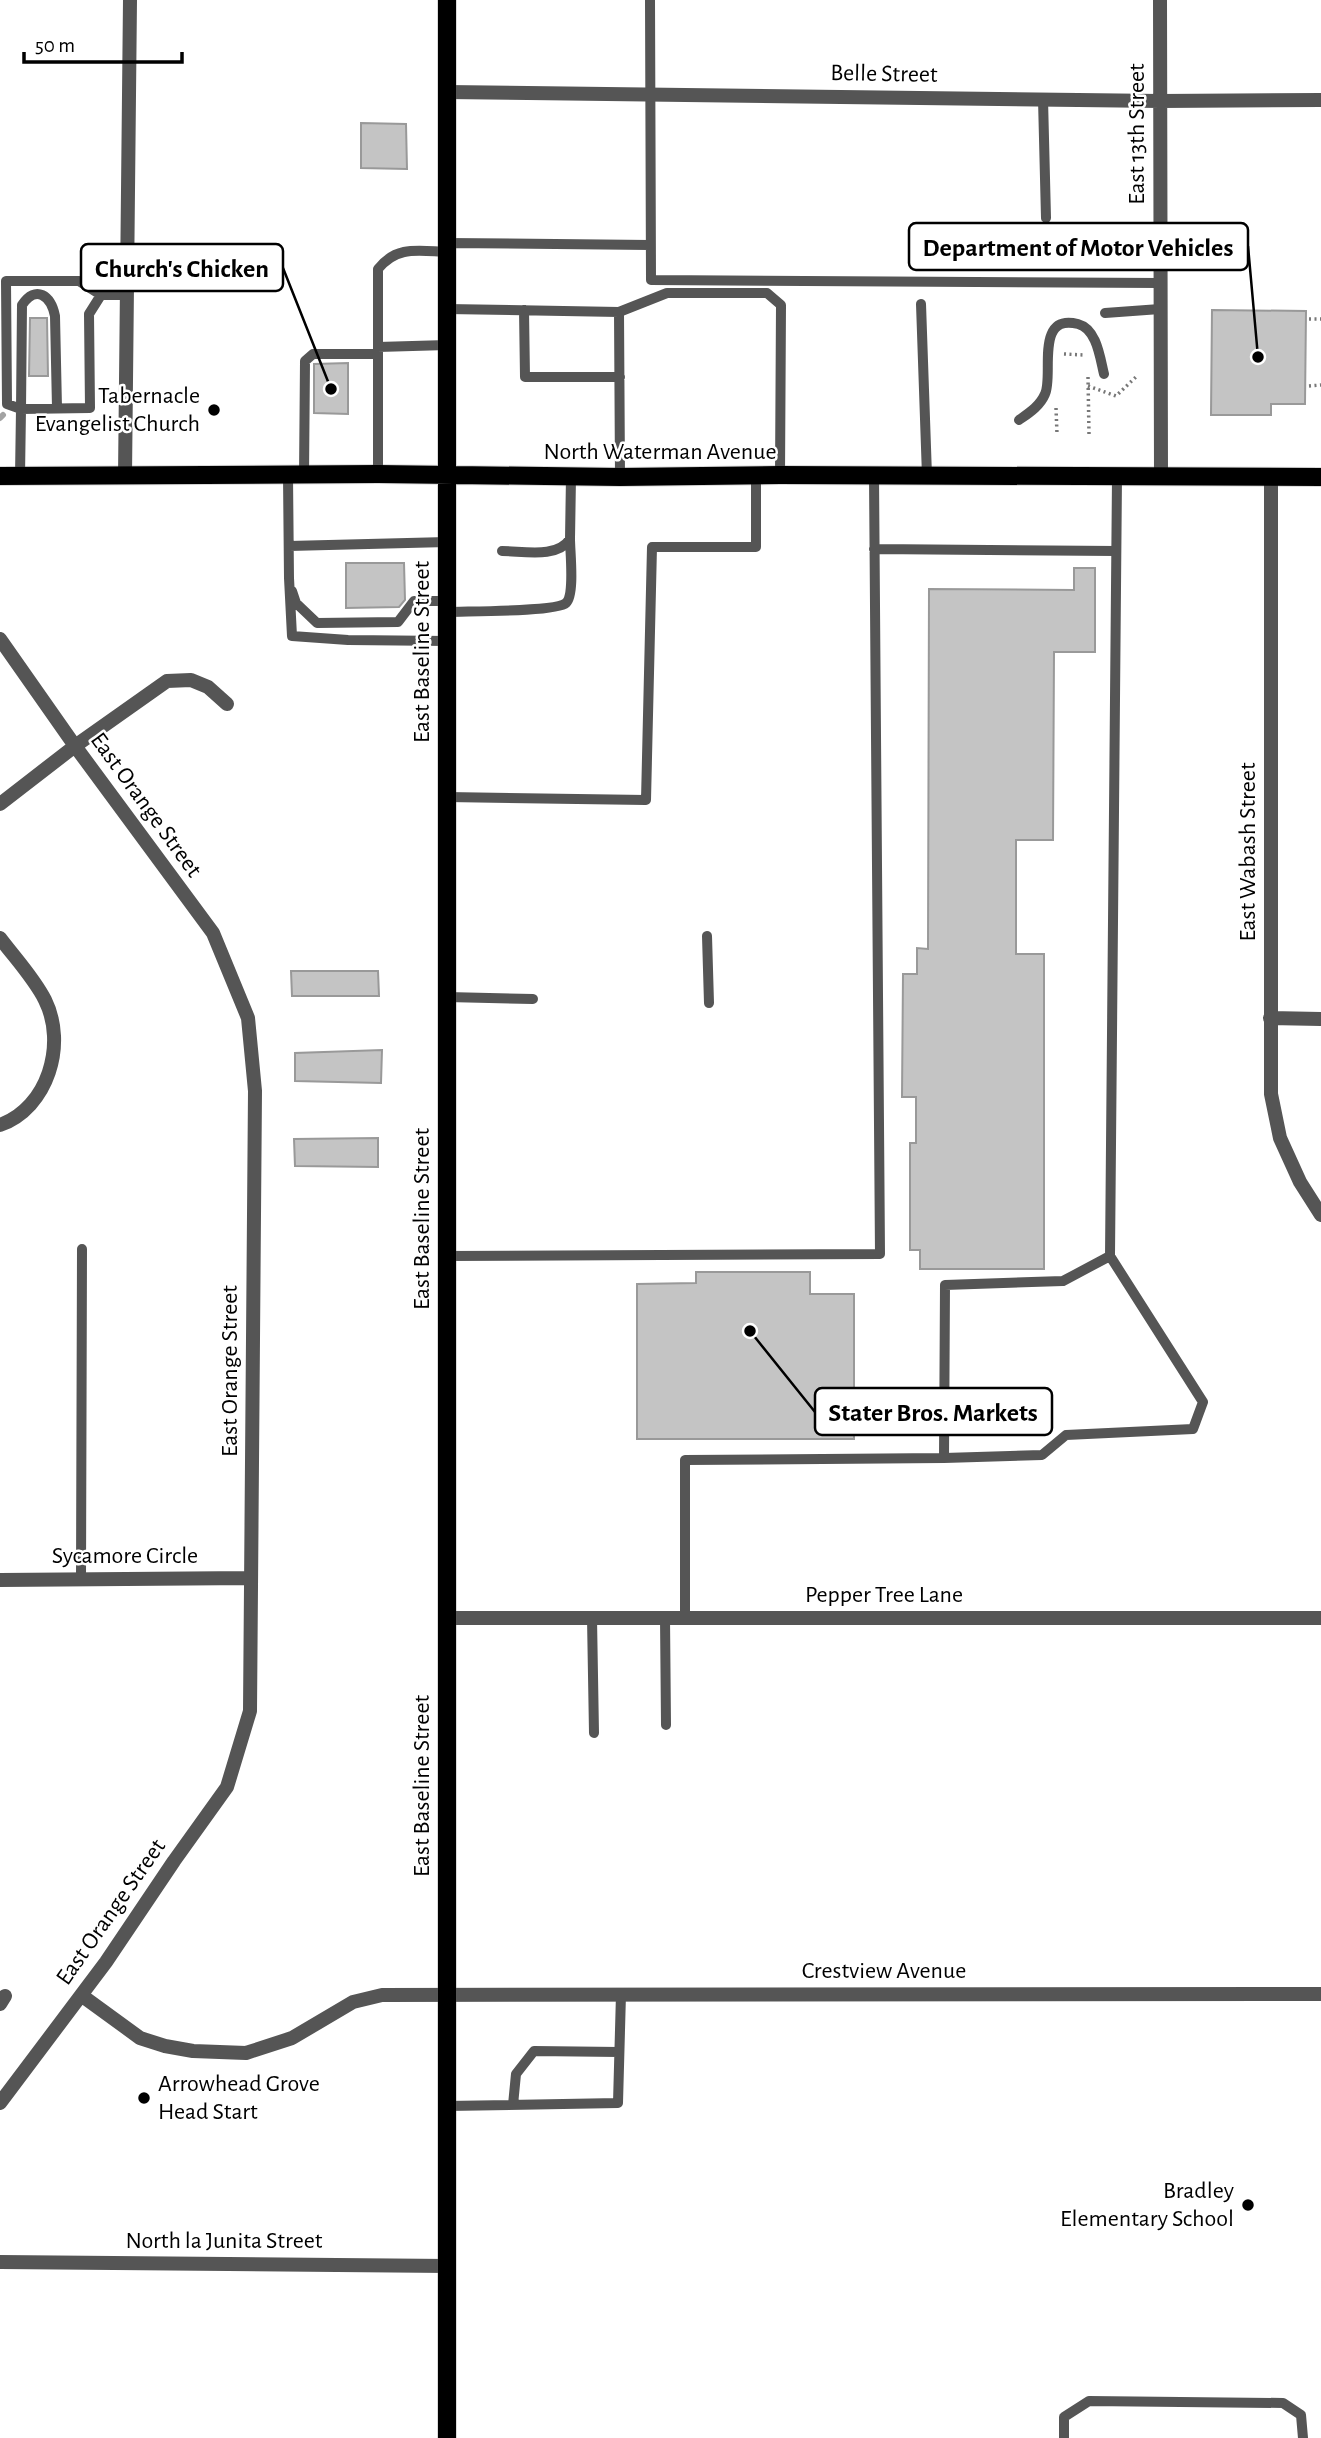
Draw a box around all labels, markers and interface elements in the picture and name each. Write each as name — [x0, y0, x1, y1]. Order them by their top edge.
scale bar — [24, 21, 182, 65]
text: 50 m — [35, 35, 75, 56]
street label: Belle Street — [830, 61, 938, 87]
street label: East 13th Street — [1125, 63, 1149, 205]
callout: Department of Motor Vehicles — [909, 223, 1248, 270]
text: Department of Motor Vehicles — [923, 235, 1233, 261]
callout: Church's Chicken — [81, 244, 283, 291]
text: Church's Chicken — [95, 256, 269, 282]
place label: Tabernacle Evangelist Church — [35, 384, 200, 436]
marker: Tabernacle Evangelist Church — [206, 402, 222, 418]
street label: North Waterman Avenue — [543, 440, 777, 464]
street label: East Baseline Street — [410, 561, 434, 743]
street label: East Orange Street — [86, 728, 206, 882]
street label: East Wabash Street — [1236, 762, 1260, 942]
street label: East Baseline Street — [410, 1128, 434, 1310]
street label: East Orange Street — [218, 1285, 242, 1457]
callout: Stater Bros. Markets — [815, 1388, 1052, 1435]
text: Stater Bros. Markets — [828, 1400, 1038, 1426]
street label: Sycamore Circle — [52, 1544, 198, 1568]
street label: Pepper Tree Lane — [805, 1583, 963, 1607]
street label: East Baseline Street — [410, 1695, 434, 1877]
street label: East Orange Street — [52, 1834, 170, 1989]
street label: Crestview Avenue — [802, 1959, 966, 1983]
place label: Arrowhead Grove Head Start — [158, 2072, 320, 2124]
marker: Arrowhead Grove Head Start — [136, 2090, 152, 2106]
place label: Bradley Elementary School — [1060, 2179, 1234, 2231]
marker: Bradley Elementary School — [1240, 2197, 1256, 2213]
street label: North la Junita Street — [126, 2229, 323, 2253]

